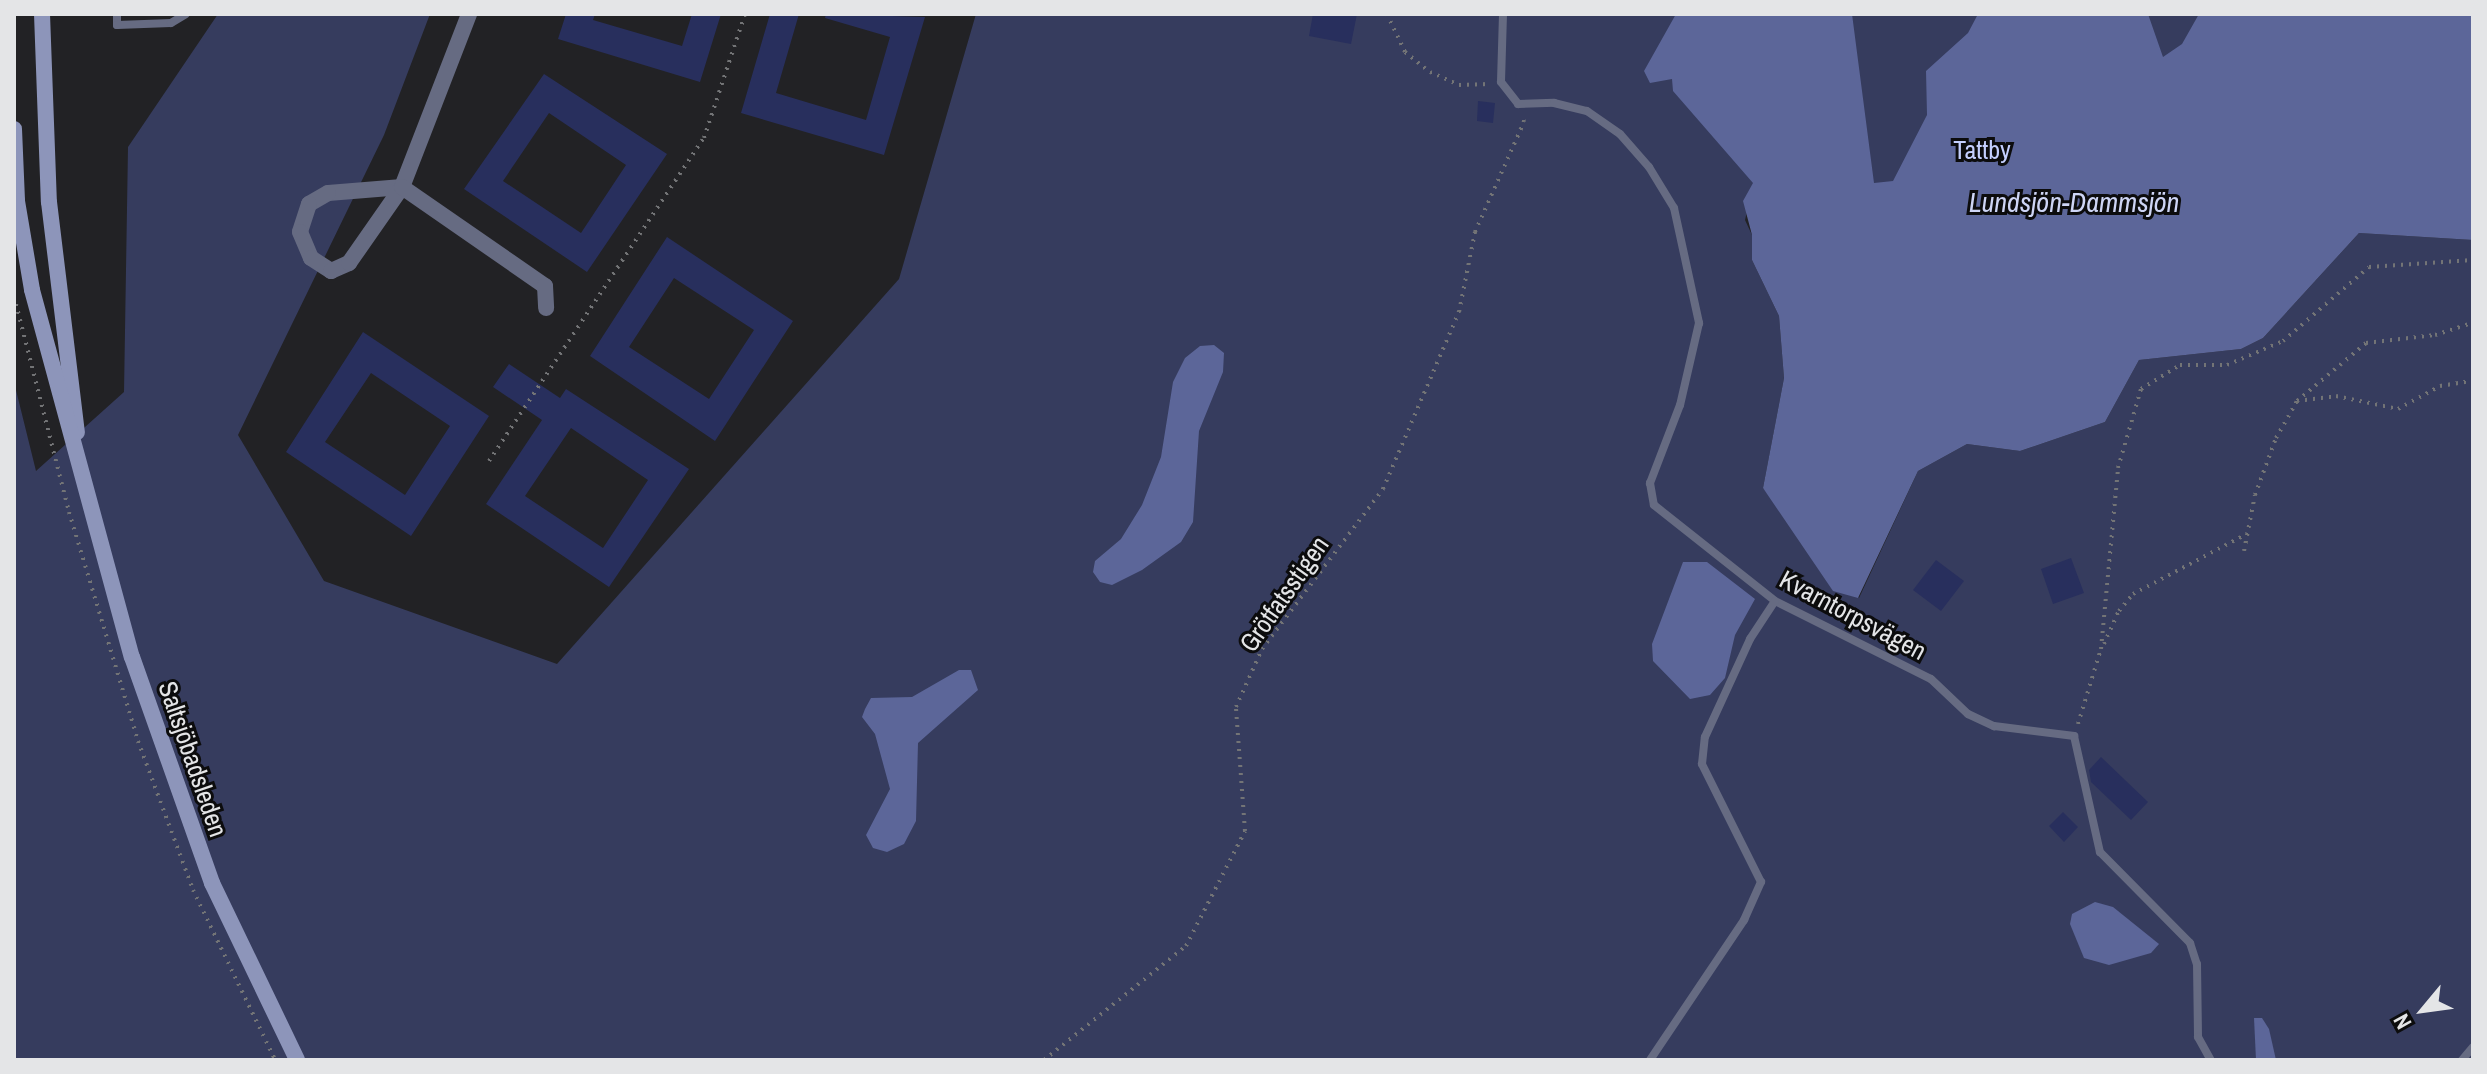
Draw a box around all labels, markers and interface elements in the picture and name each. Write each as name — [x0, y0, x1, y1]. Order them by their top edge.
park label: Tattby — [1953, 134, 2011, 166]
water label: Lundsjön-Dammsjön — [1969, 185, 2179, 219]
street label: Grötfatsstigen — [1233, 530, 1335, 658]
street label: Kvarntorpsvägen — [1775, 563, 1931, 667]
street label: Saltsjöbadsleden — [152, 677, 234, 841]
north arrow — [2383, 970, 2463, 1050]
text: N — [2386, 1009, 2418, 1035]

